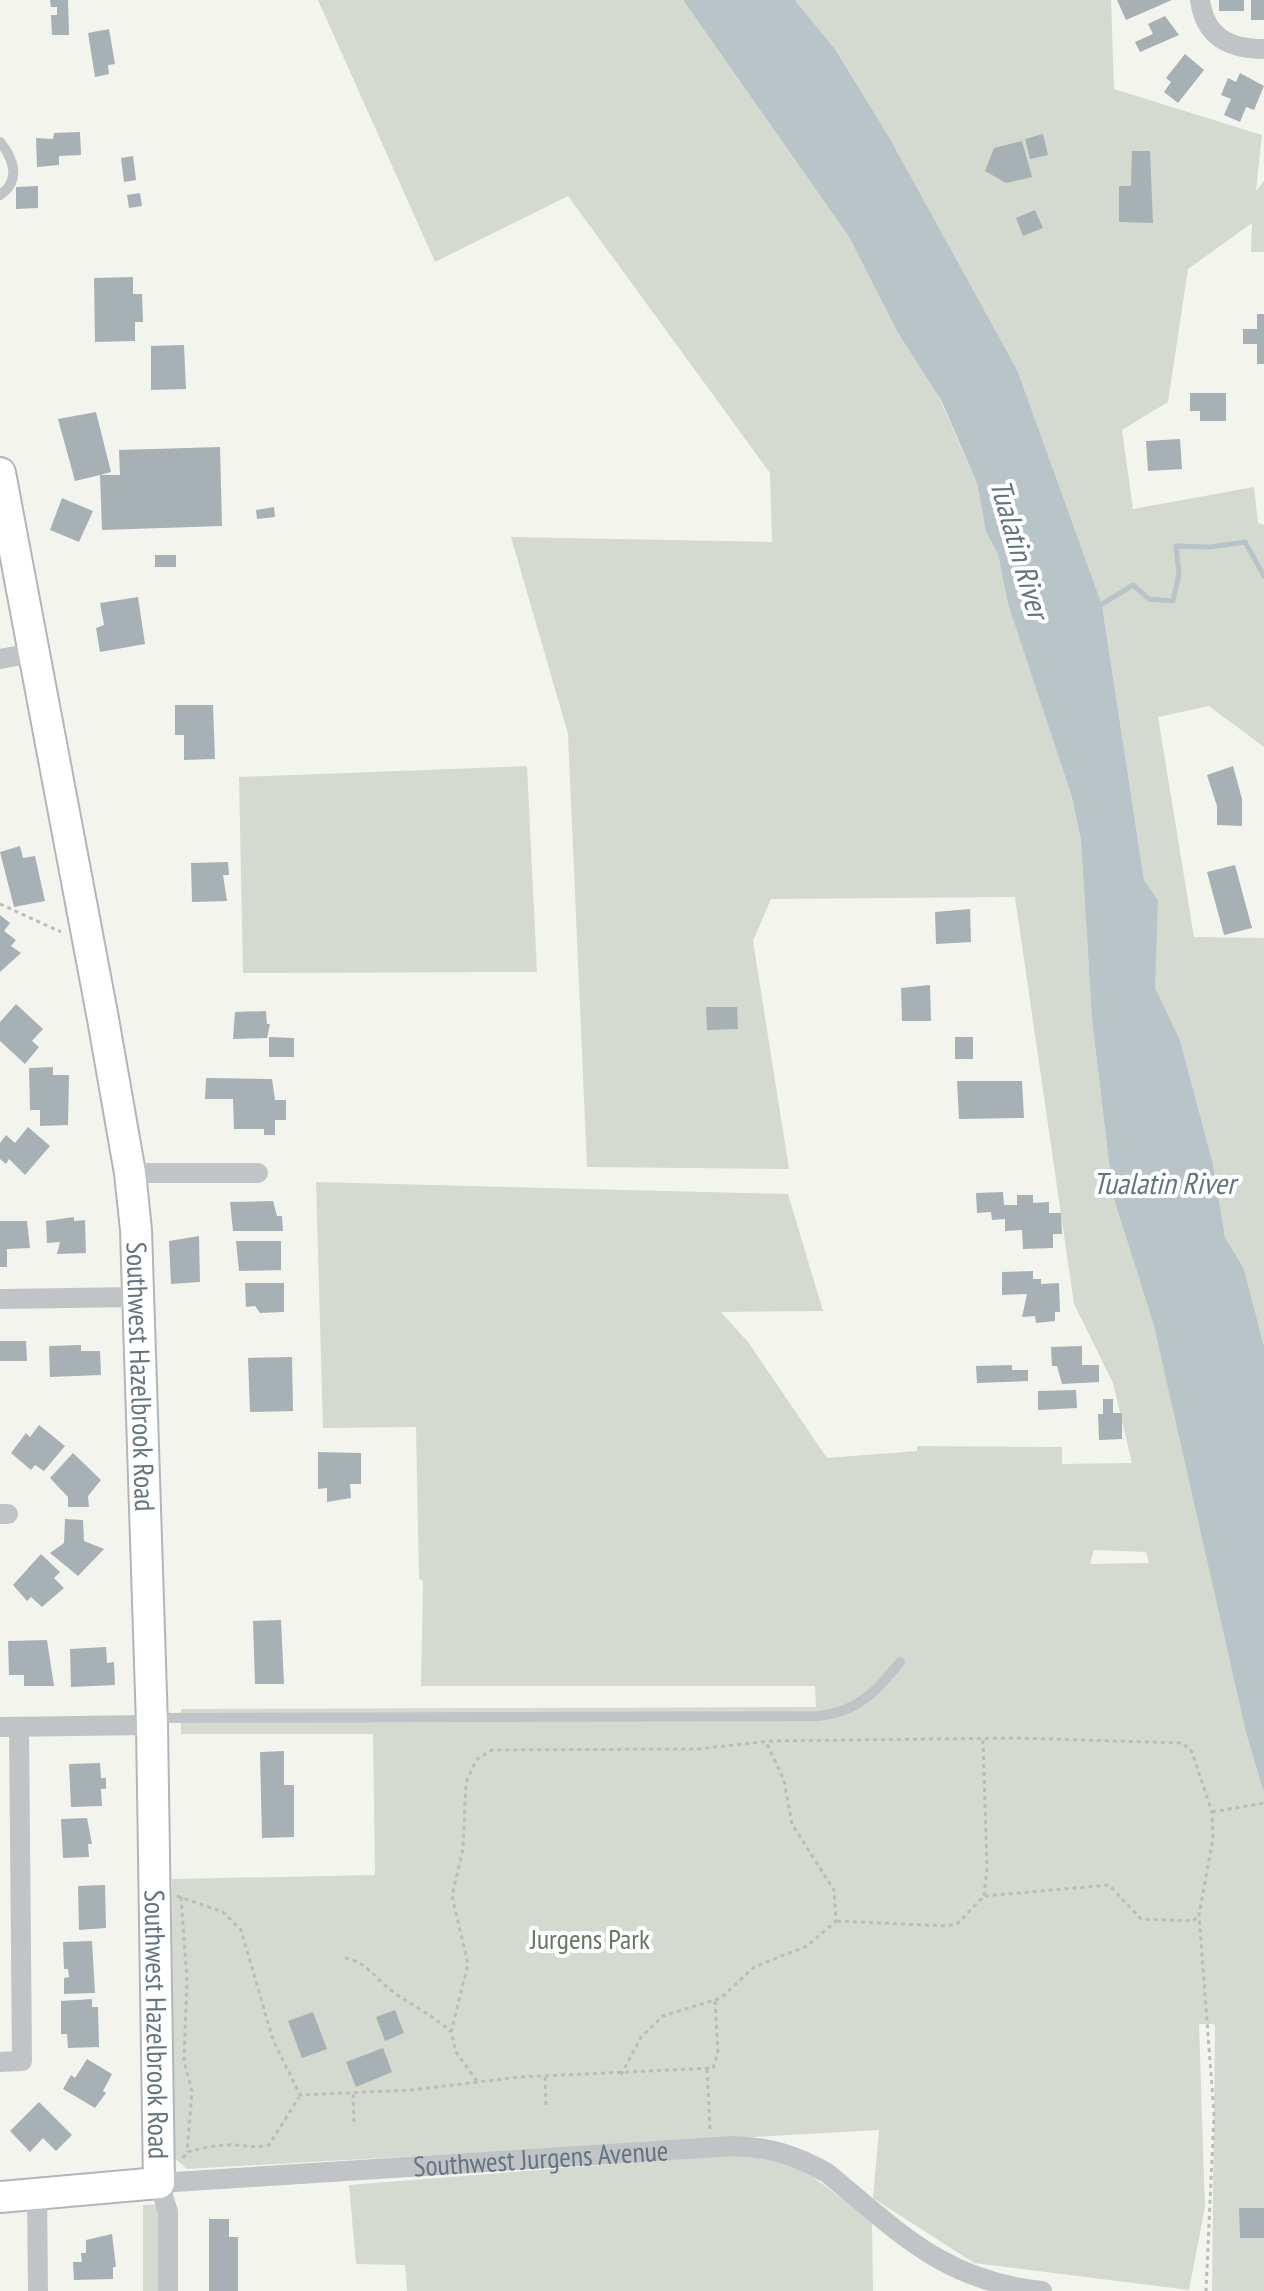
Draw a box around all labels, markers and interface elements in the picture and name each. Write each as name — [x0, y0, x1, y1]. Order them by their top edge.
water label: Tualatin River — [982, 475, 1060, 626]
water label: Tualatin River — [1093, 1163, 1239, 1202]
street label: Southwest Hazelbrook Road — [118, 1241, 164, 1512]
street label: Southwest Hazelbrook Road — [137, 1889, 178, 2159]
park label: Jurgens Park — [529, 1920, 650, 1957]
street label: Southwest Jurgens Avenue — [412, 2131, 669, 2185]

